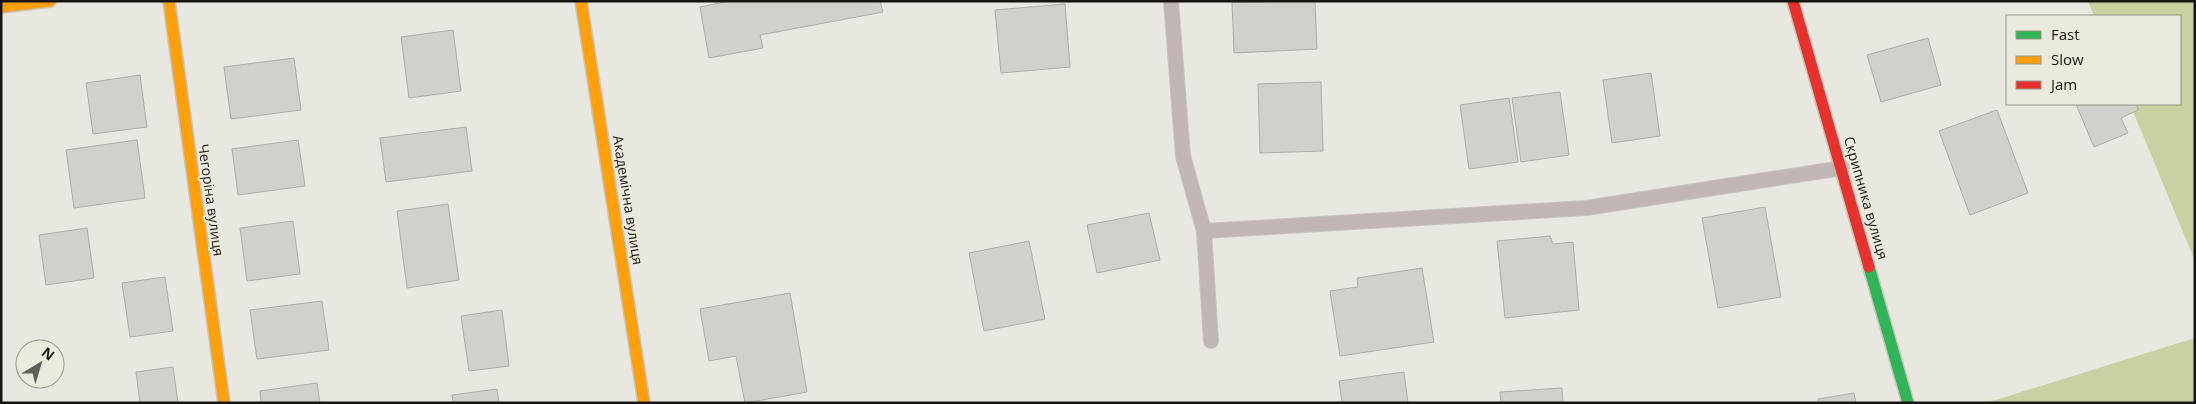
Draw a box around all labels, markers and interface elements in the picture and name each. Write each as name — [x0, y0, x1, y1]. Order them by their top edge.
legend — [2006, 15, 2181, 105]
text: Fast — [2051, 24, 2080, 44]
text: Slow — [2051, 49, 2084, 69]
text: Jam — [2049, 74, 2077, 94]
street label: Академічна вулиця — [609, 134, 648, 266]
street label: Скрипника вулиця — [1840, 134, 1893, 262]
street label: Чегоріна вулиця — [194, 143, 229, 257]
north arrow — [15, 339, 65, 389]
text: N — [38, 342, 59, 364]

